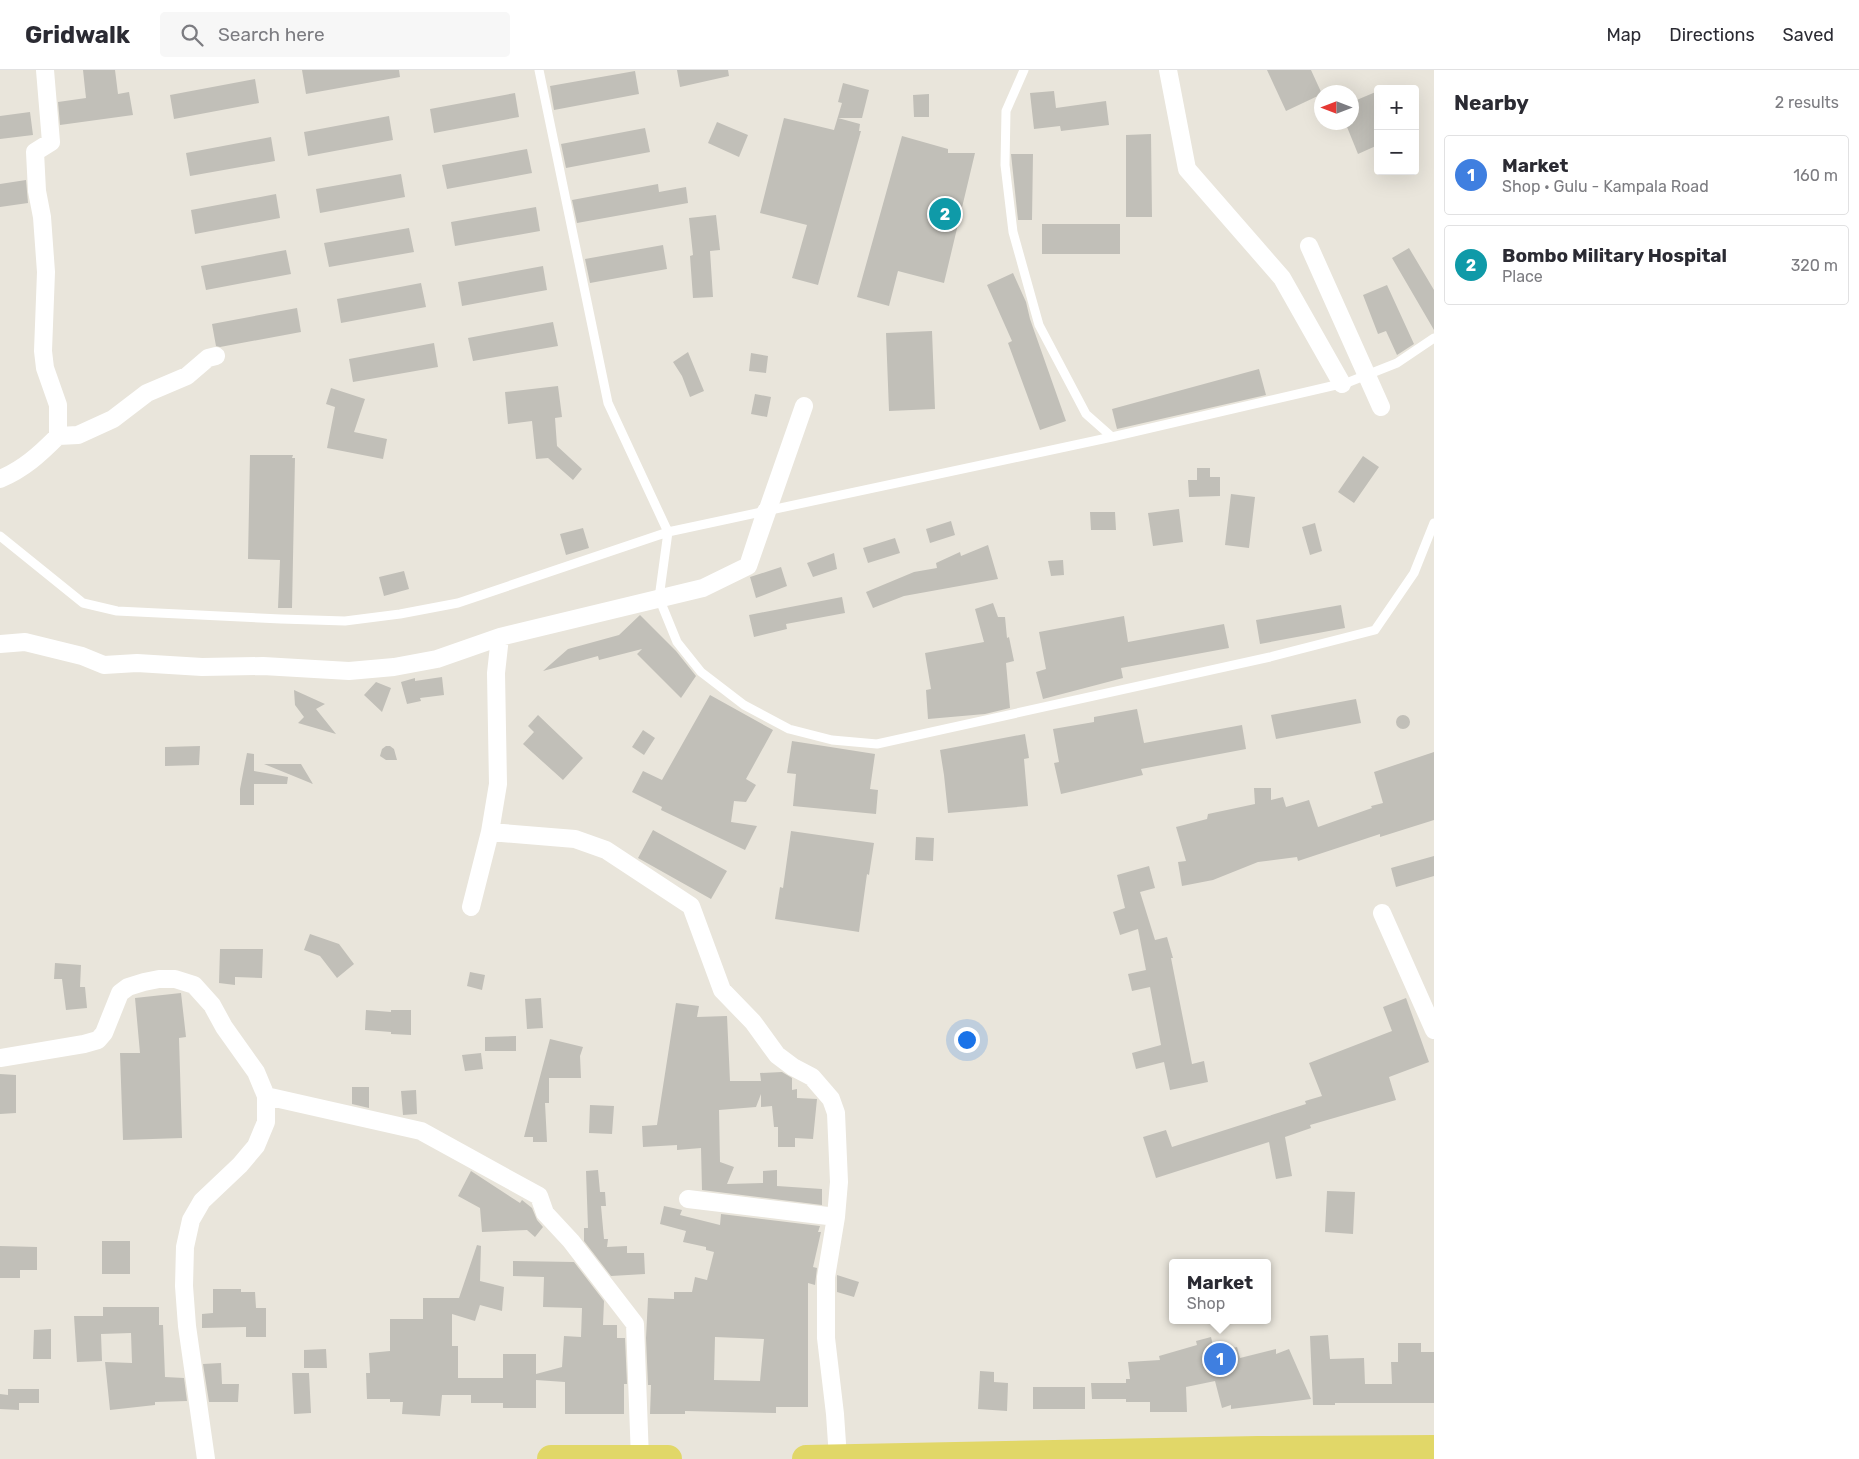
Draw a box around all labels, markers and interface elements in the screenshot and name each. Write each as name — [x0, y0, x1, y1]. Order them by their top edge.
search box — [160, 12, 510, 57]
text: Gridwalk — [25, 21, 130, 49]
icon: search — [178, 21, 206, 49]
text: Search here — [218, 23, 325, 46]
text: Map — [1606, 24, 1641, 46]
text: Directions — [1669, 24, 1755, 46]
text: Saved — [1783, 24, 1834, 46]
north arrow — [1314, 85, 1359, 130]
map controls — [1374, 85, 1419, 175]
button: + — [1374, 85, 1419, 130]
text: Nearby — [1454, 90, 1529, 115]
text: 2 results — [1775, 93, 1839, 112]
button: − — [1374, 130, 1419, 175]
text: Market — [1502, 154, 1568, 177]
text: 1 — [1467, 166, 1475, 185]
text: 160 m — [1793, 166, 1838, 185]
text: Shop · Gulu - Kampala Road — [1502, 177, 1709, 196]
pin: 2 — [929, 195, 961, 233]
text: Bombo Military Hospital — [1502, 244, 1727, 267]
text: 2 — [1466, 256, 1476, 275]
text: 320 m — [1791, 256, 1838, 275]
text: Place — [1502, 267, 1543, 286]
your location — [954, 1027, 980, 1053]
popup — [1169, 1259, 1271, 1324]
text: Market — [1187, 1271, 1253, 1294]
text: Shop — [1187, 1294, 1225, 1313]
pin: 1 — [1204, 1340, 1236, 1378]

